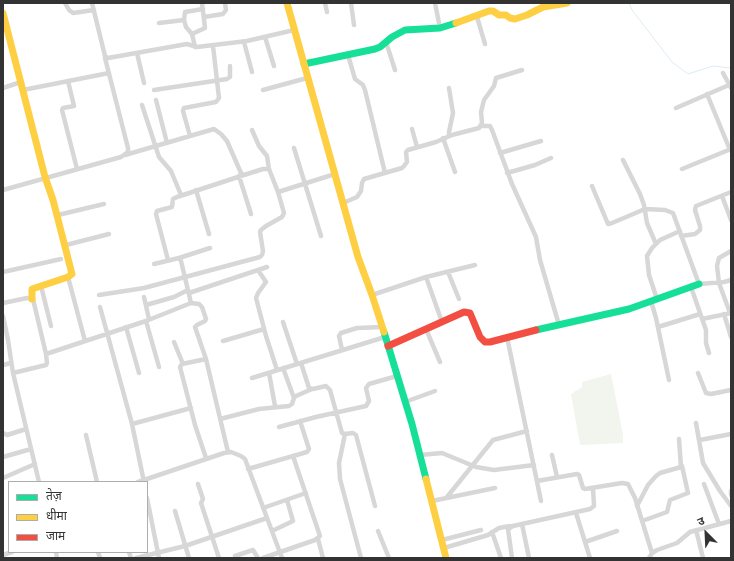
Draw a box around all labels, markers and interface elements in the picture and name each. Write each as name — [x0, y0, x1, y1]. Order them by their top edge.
legend — [8, 481, 148, 553]
text: तेज़ — [46, 489, 62, 503]
text: धीमा — [46, 509, 67, 523]
north arrow — [686, 513, 726, 553]
text: उ — [695, 514, 707, 529]
text: जाम — [46, 529, 65, 543]

